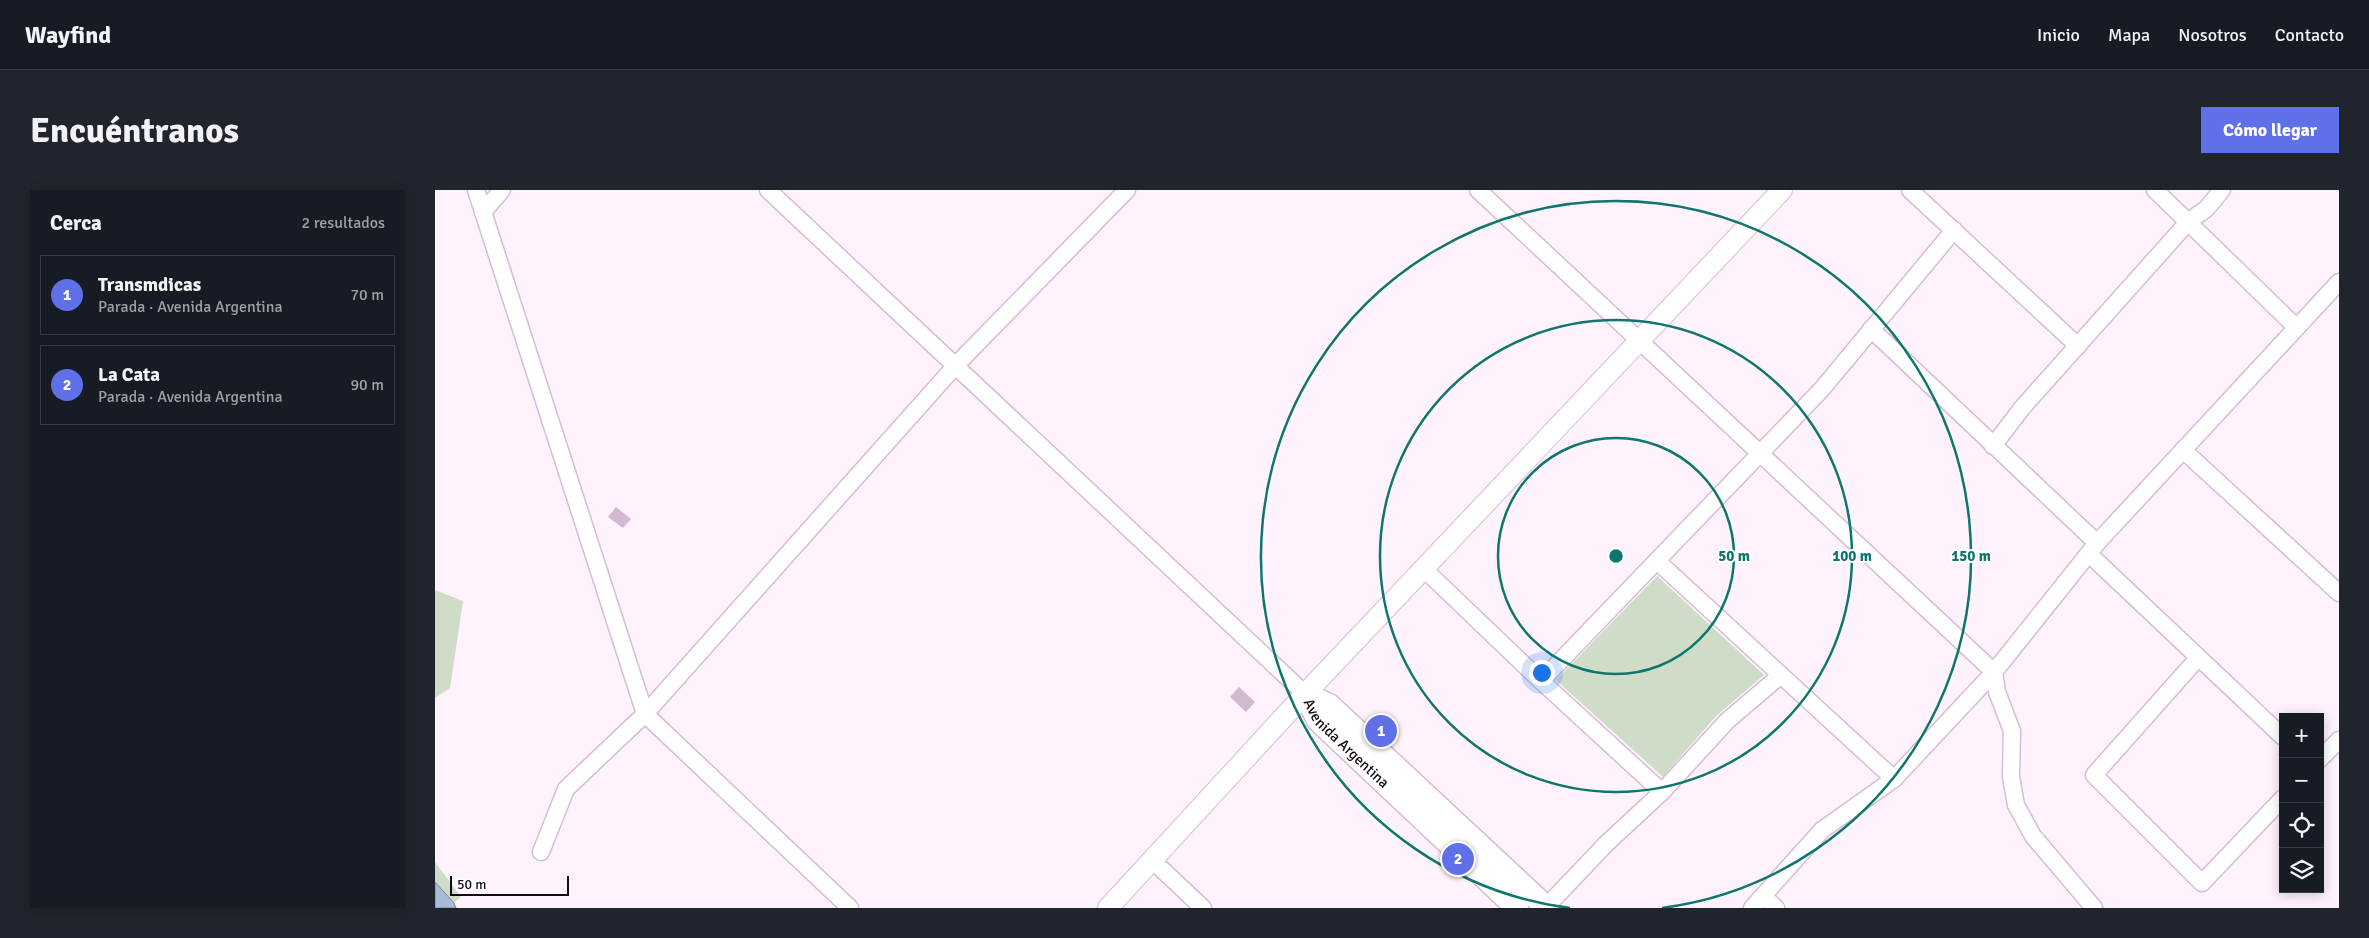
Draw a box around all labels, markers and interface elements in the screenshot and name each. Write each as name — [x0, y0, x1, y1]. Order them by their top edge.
text: Wayfind — [25, 20, 111, 50]
text: Inicio — [2037, 24, 2080, 46]
text: Mapa — [2108, 24, 2150, 46]
text: Nosotros — [2178, 24, 2247, 46]
text: Contacto — [2275, 24, 2344, 46]
button: Cómo llegar — [2201, 107, 2339, 153]
text: Encuéntranos — [30, 109, 239, 152]
text: Cerca — [50, 210, 102, 236]
text: 2 resultados — [302, 213, 385, 233]
text: Transmdicas — [98, 273, 201, 297]
text: 1 — [63, 285, 71, 305]
text: 70 m — [350, 285, 384, 305]
text: Parada · Avenida Argentina — [98, 297, 283, 317]
text: La Cata — [98, 363, 160, 387]
text: 2 — [63, 375, 71, 395]
text: 90 m — [350, 375, 384, 395]
text: Parada · Avenida Argentina — [98, 387, 283, 407]
centre of rings — [1607, 547, 1625, 565]
text: 50 m — [1718, 547, 1750, 565]
text: 100 m — [1832, 547, 1872, 565]
text: 150 m — [1951, 547, 1991, 565]
your location — [1529, 660, 1555, 686]
street label: Avenida Argentina — [1300, 695, 1393, 792]
pin: 1 — [1365, 712, 1397, 750]
map controls — [2279, 713, 2324, 893]
button: + — [2279, 713, 2324, 758]
button: − — [2279, 758, 2324, 803]
button: locate — [2279, 803, 2324, 848]
pin: 2 — [1442, 840, 1474, 878]
button: layers — [2279, 848, 2324, 893]
scale bar — [450, 873, 569, 896]
text: 50 m — [457, 876, 486, 893]

